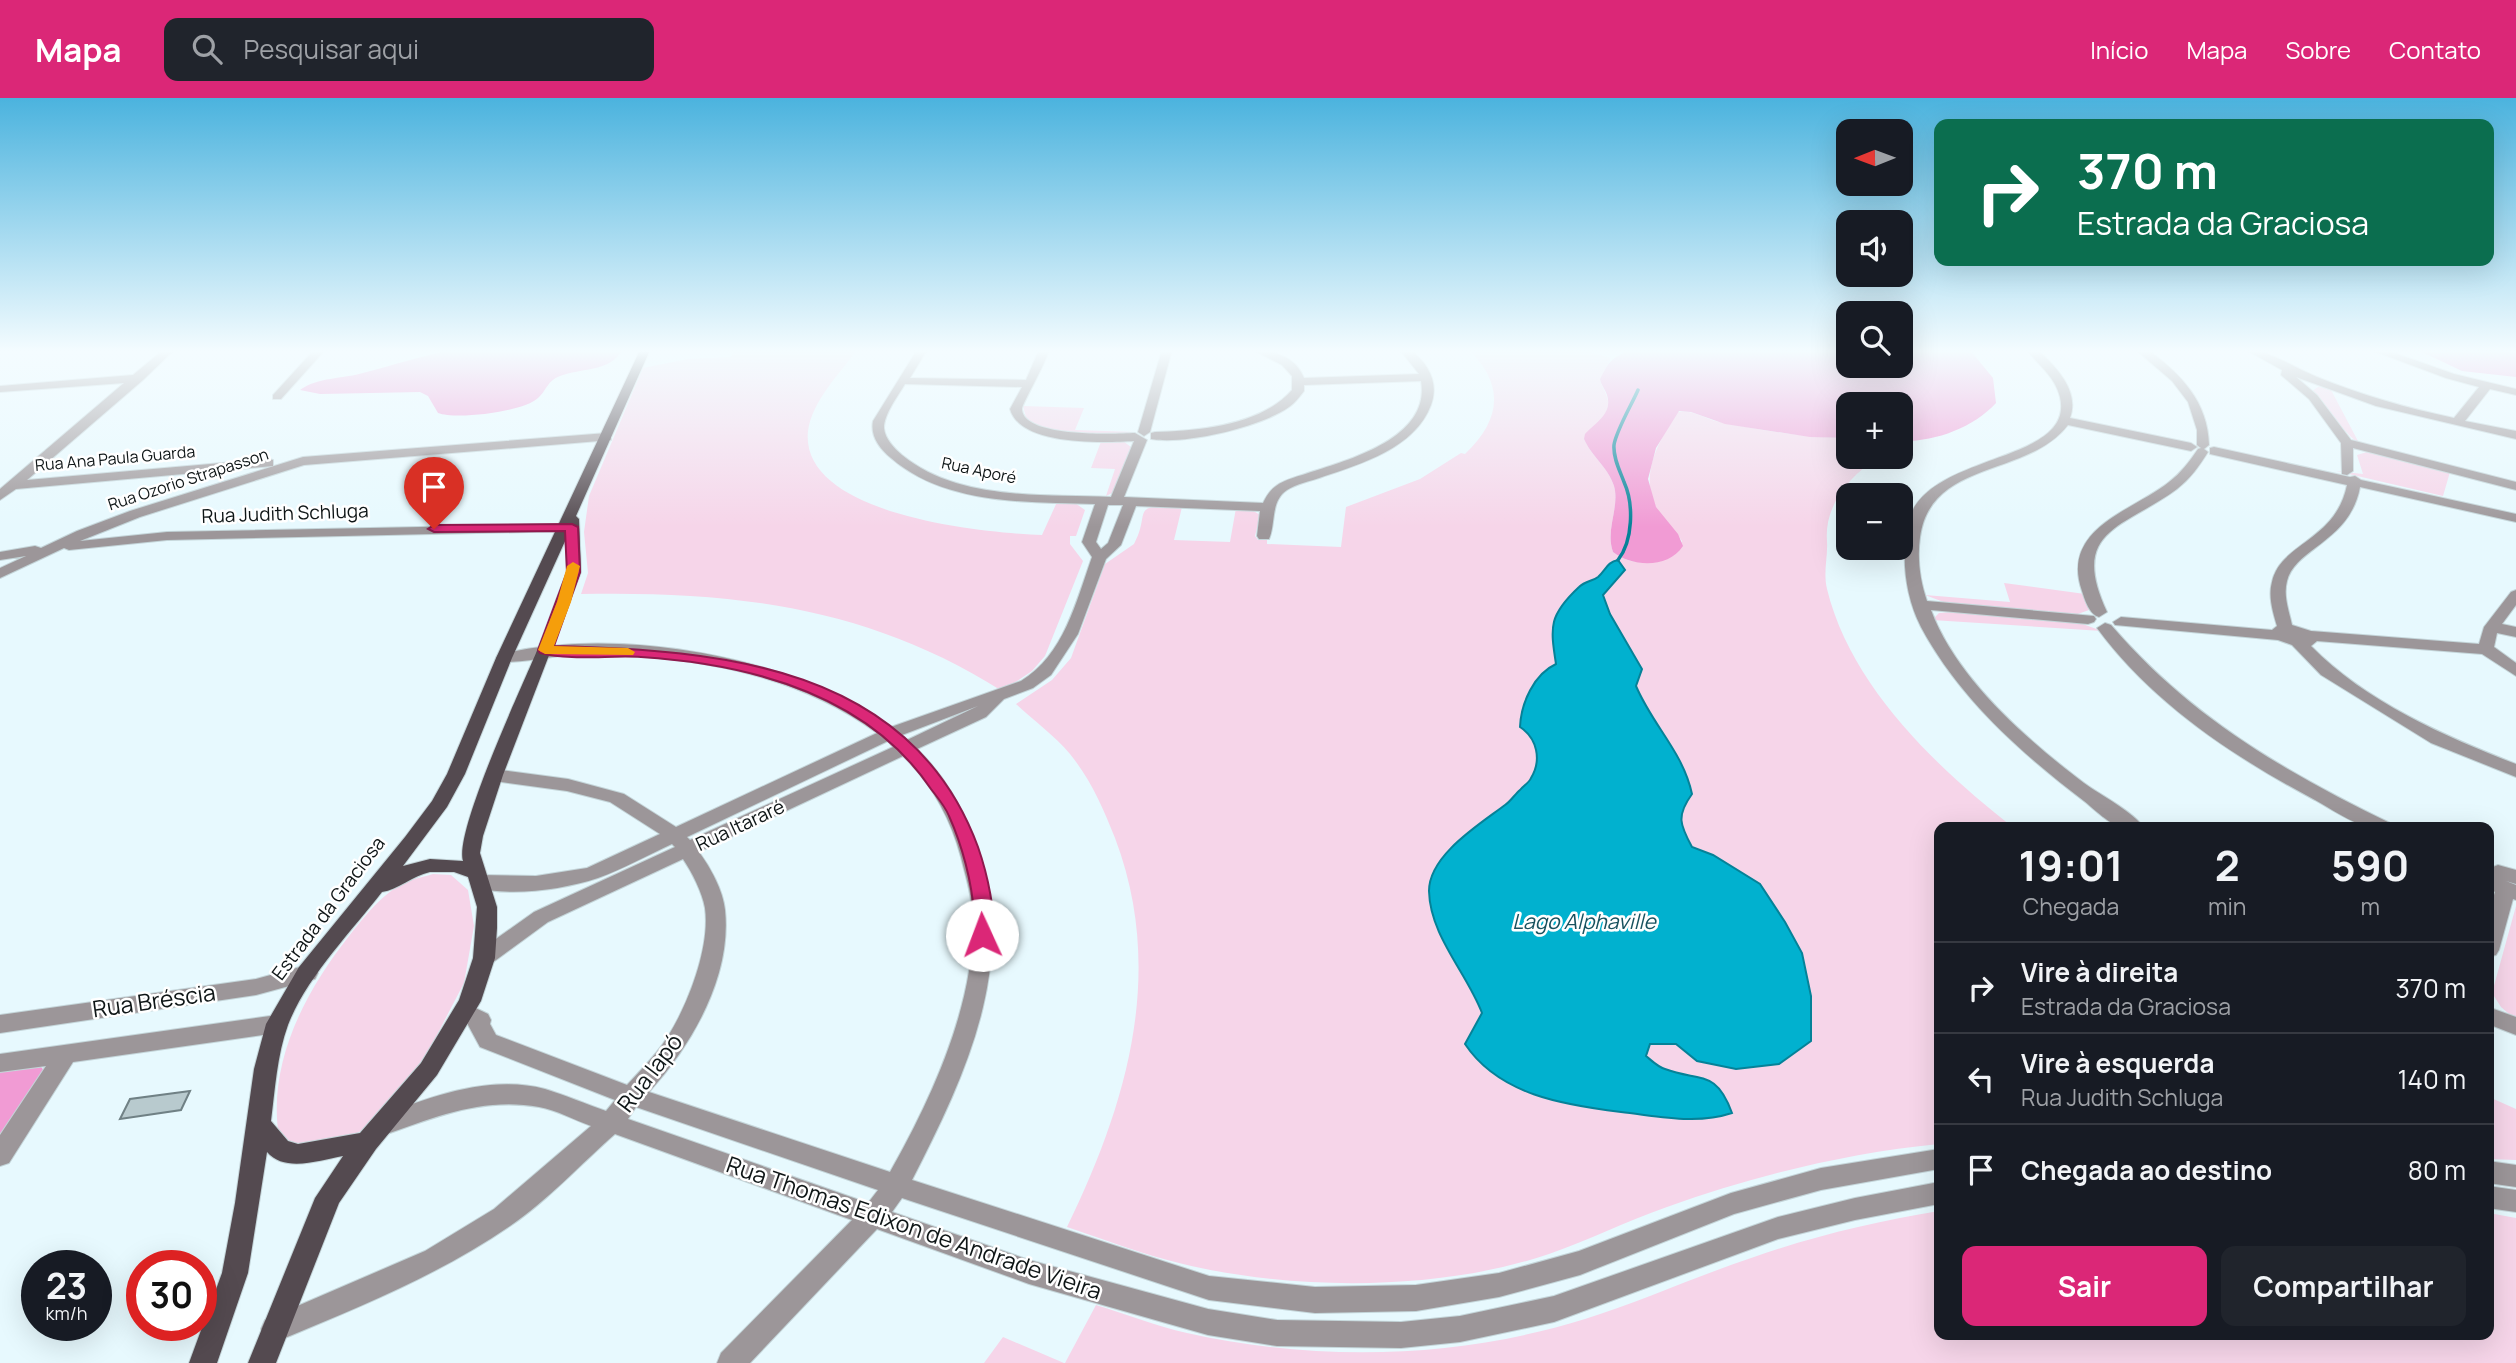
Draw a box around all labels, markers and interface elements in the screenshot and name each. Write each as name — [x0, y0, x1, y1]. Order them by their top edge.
search box — [164, 18, 654, 81]
text: Mapa — [35, 27, 122, 72]
icon: search — [188, 30, 226, 68]
text: Pesquisar aqui — [244, 31, 419, 67]
text: Início — [2090, 33, 2148, 66]
text: Mapa — [2186, 33, 2247, 66]
text: Sobre — [2285, 33, 2351, 66]
text: Contato — [2389, 33, 2481, 66]
north arrow — [1836, 119, 1913, 196]
map controls — [1836, 119, 1913, 560]
text: 370 m — [2077, 137, 2218, 204]
icon: right — [1962, 147, 2053, 238]
text: Estrada da Graciosa — [2077, 201, 2369, 245]
button: sound — [1836, 210, 1913, 287]
button: search — [1836, 301, 1913, 378]
button: + — [1836, 392, 1913, 469]
street label: Rua Ana Paula Guarda — [34, 440, 196, 476]
street label: Rua Ozorio Strapasson — [105, 443, 271, 515]
street label: Rua Aporé — [940, 451, 1018, 489]
pin — [404, 457, 464, 529]
icon: arrive — [415, 468, 453, 506]
button: − — [1836, 483, 1913, 560]
street label: Rua Judith Schluga — [201, 497, 369, 529]
street label: Rua Itararé — [691, 793, 789, 857]
street label: Estrada da Graciosa — [265, 831, 391, 985]
text: 19:01 — [2019, 836, 2123, 894]
text: 2 — [2215, 836, 2240, 894]
text: 590 — [2331, 836, 2409, 894]
text: Chegada — [2023, 890, 2119, 922]
text: min — [2208, 890, 2247, 922]
text: m — [2360, 890, 2380, 922]
position arrow — [945, 898, 1019, 972]
water label: Lago Alphaville — [1512, 907, 1657, 935]
text: Vire à direita — [2021, 954, 2178, 990]
icon: right — [1962, 969, 2000, 1007]
text: 370 m — [2395, 970, 2466, 1006]
street label: Rua Bréscia — [90, 976, 217, 1024]
text: Estrada da Graciosa — [2021, 990, 2231, 1022]
street label: Rua Iapó — [609, 1026, 689, 1118]
text: Vire à esquerda — [2021, 1045, 2214, 1081]
icon: left — [1962, 1060, 2000, 1098]
text: 140 m — [2397, 1061, 2466, 1097]
text: Rua Judith Schluga — [2021, 1081, 2223, 1113]
street label: Rua Thomas Edixon de Andrade Vieira — [722, 1148, 1106, 1306]
icon: arrive — [1962, 1151, 2000, 1189]
text: Chegada ao destino — [2021, 1152, 2272, 1188]
text: 80 m — [2408, 1152, 2466, 1188]
button: Sair — [1962, 1246, 2207, 1326]
button: Compartilhar — [2221, 1246, 2466, 1326]
speed limit sign: 30 — [126, 1250, 217, 1341]
text: 23 — [46, 1262, 87, 1310]
text: km/h — [46, 1301, 87, 1325]

